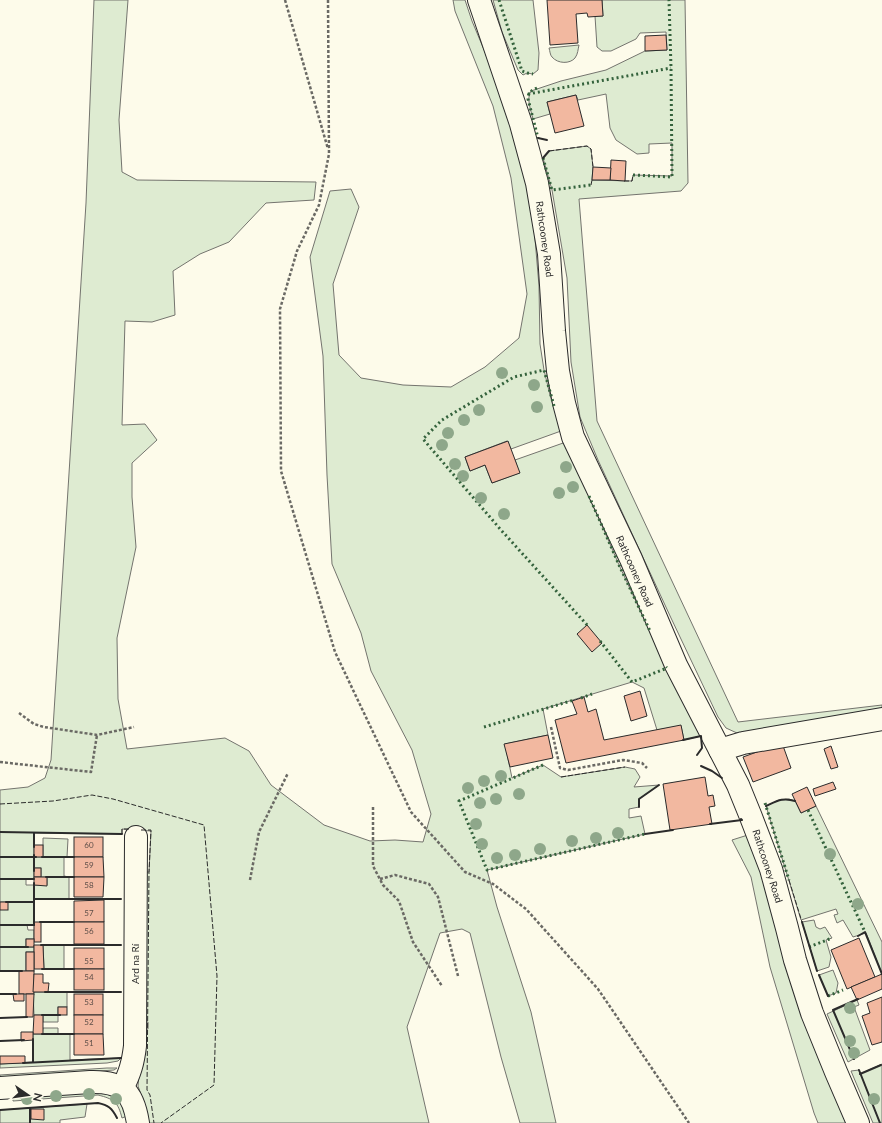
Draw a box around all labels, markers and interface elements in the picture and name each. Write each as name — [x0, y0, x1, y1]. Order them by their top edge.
street label: Rathcooney Road — [534, 200, 556, 278]
street label: Rathcooney Road — [614, 534, 656, 608]
street label: Rathcooney Road — [750, 828, 786, 904]
house number: 60 — [84, 840, 94, 850]
house number: 59 — [84, 860, 94, 870]
house number: 58 — [84, 880, 94, 890]
house number: 57 — [84, 908, 94, 918]
house number: 56 — [84, 926, 94, 936]
street label: Ard na Rí — [129, 943, 141, 984]
house number: 55 — [84, 956, 94, 966]
house number: 54 — [84, 972, 94, 982]
house number: 53 — [84, 997, 94, 1007]
house number: 52 — [84, 1017, 94, 1027]
house number: 51 — [84, 1038, 94, 1048]
north arrow — [8, 1075, 48, 1115]
text: N — [31, 1092, 46, 1103]

